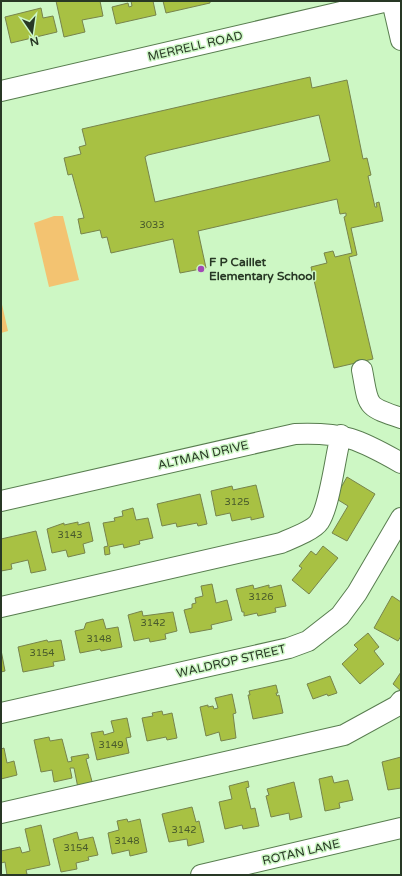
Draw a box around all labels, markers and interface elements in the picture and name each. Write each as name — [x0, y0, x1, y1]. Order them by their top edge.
north arrow — [12, 12, 52, 52]
street label: MERRELL ROAD — [146, 28, 244, 64]
text: N — [28, 34, 40, 49]
house number: 3033 — [139, 219, 165, 231]
place label: F P Caillet Elementary School — [209, 255, 316, 284]
marker: F P Caillet Elementary School — [196, 264, 206, 274]
street label: ALTMAN DRIVE — [156, 438, 250, 472]
house number: 3125 — [224, 496, 250, 508]
house number: 3143 — [57, 529, 83, 541]
house number: 3126 — [248, 591, 274, 603]
house number: 3142 — [140, 617, 166, 629]
house number: 3148 — [86, 633, 112, 645]
street label: WALDROP STREET — [175, 641, 288, 680]
house number: 3154 — [29, 647, 55, 659]
house number: 3149 — [98, 739, 124, 751]
house number: 3142 — [171, 824, 197, 836]
house number: 3148 — [114, 835, 140, 847]
street label: ROTAN LANE — [261, 836, 341, 868]
house number: 3154 — [63, 842, 89, 854]

